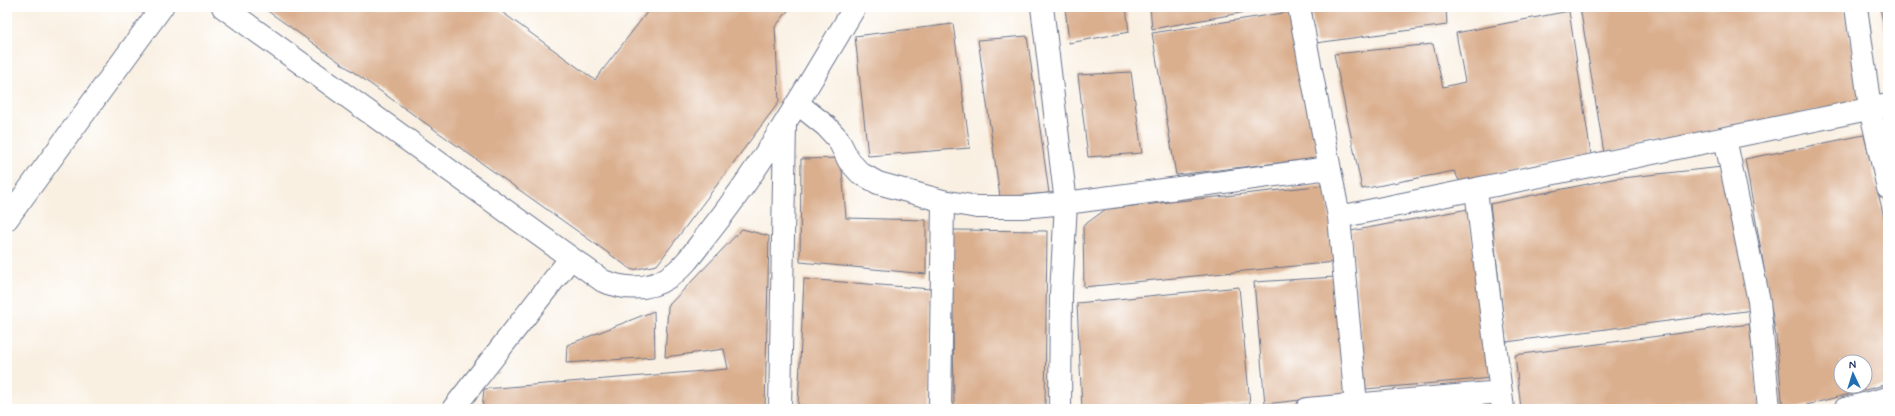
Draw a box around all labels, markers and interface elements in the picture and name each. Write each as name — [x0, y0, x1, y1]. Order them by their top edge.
north arrow — [1833, 354, 1873, 394]
text: N — [1848, 358, 1857, 372]

